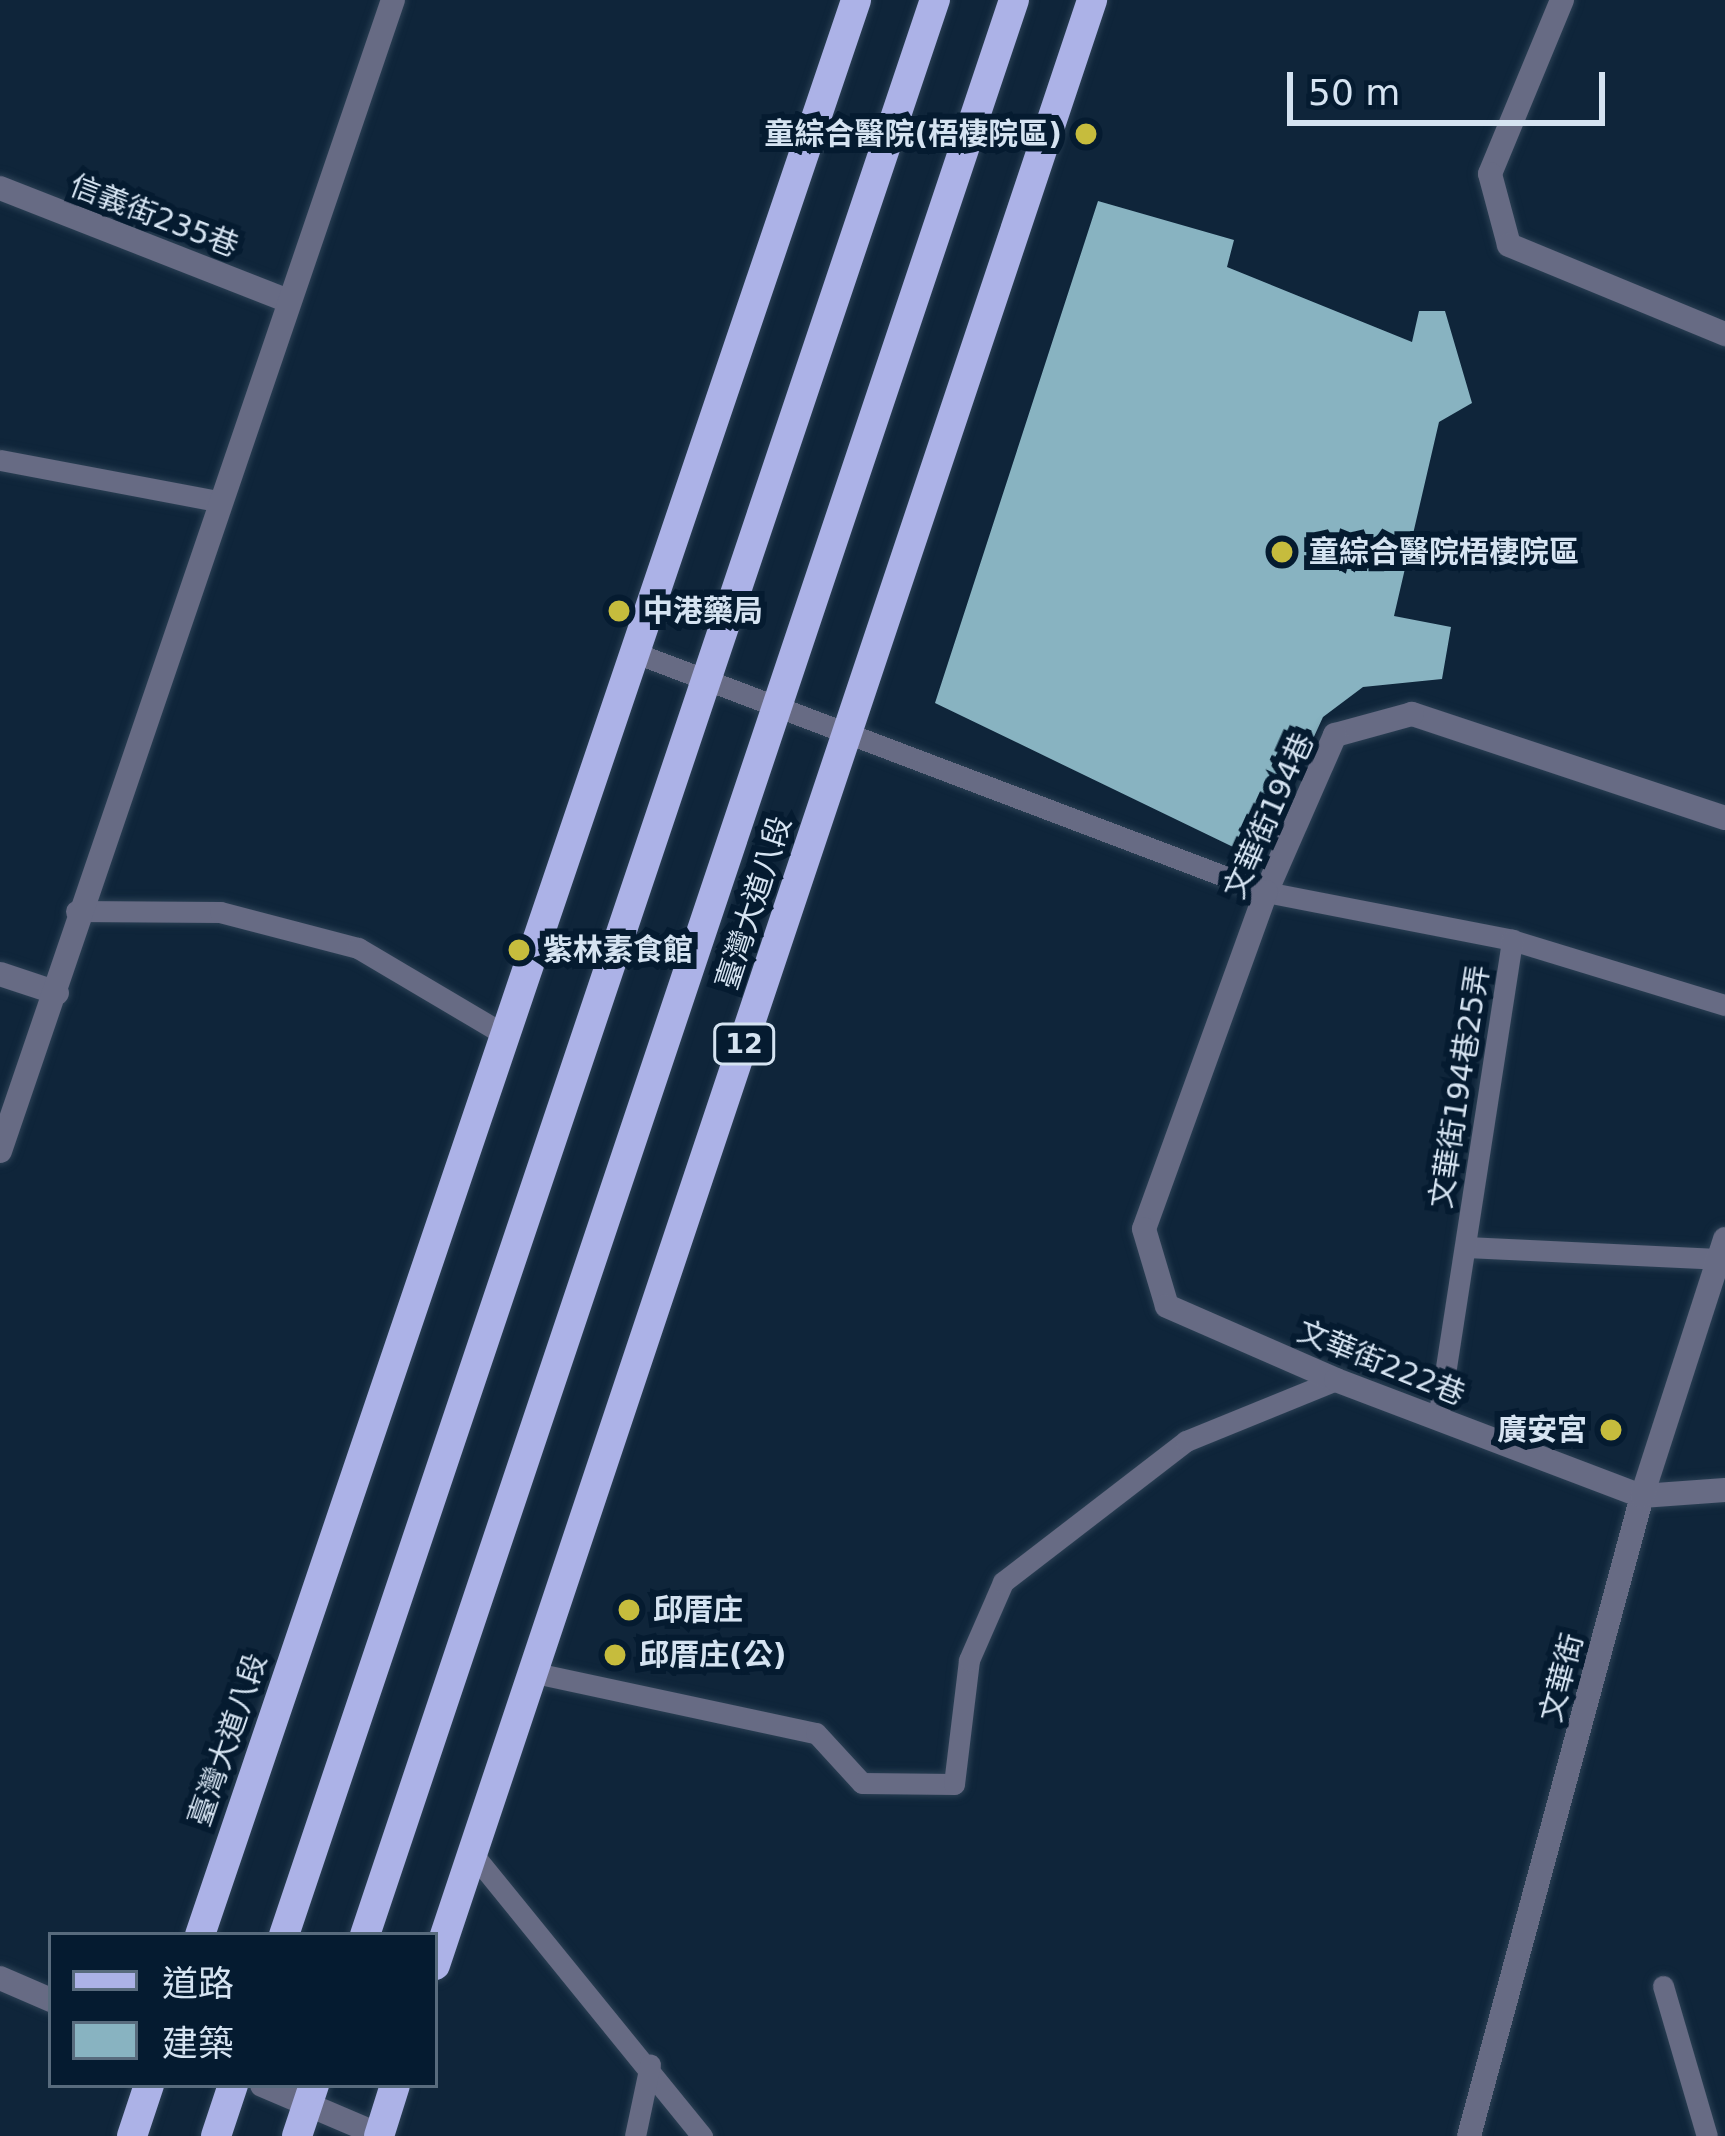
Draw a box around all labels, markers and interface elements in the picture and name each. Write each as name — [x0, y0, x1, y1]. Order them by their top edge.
scale bar — [1293, 48, 1611, 122]
text: 50 m — [1308, 72, 1400, 113]
place label: 童綜合醫院(梧棲院區) — [765, 116, 1062, 152]
marker: 童綜合醫院(梧棲院區) — [1073, 121, 1099, 147]
street label: 信義街235巷 — [65, 167, 243, 265]
place label: 童綜合醫院梧棲院區 — [1309, 534, 1579, 570]
marker: 童綜合醫院梧棲院區 — [1266, 536, 1298, 568]
place label: 中港藥局 — [643, 593, 763, 629]
marker: 中港藥局 — [606, 598, 632, 624]
street label: 文華街194巷 — [1217, 728, 1321, 904]
street label: 臺灣大道八段 — [709, 812, 799, 994]
place label: 紫林素食館 — [543, 932, 693, 968]
marker: 紫林素食館 — [506, 937, 532, 963]
street label: 文華街194巷25弄 — [1423, 963, 1497, 1211]
road number: 12 — [711, 1023, 777, 1065]
street label: 文華街222巷 — [1292, 1313, 1470, 1413]
place label: 廣安宮 — [1497, 1412, 1587, 1448]
marker: 廣安宮 — [1598, 1417, 1624, 1443]
place label: 邱厝庄 — [653, 1592, 743, 1628]
marker: 邱厝庄 — [616, 1597, 642, 1623]
street label: 文華街 — [1533, 1630, 1591, 1726]
place label: 邱厝庄(公) — [639, 1637, 786, 1673]
marker: 邱厝庄(公) — [602, 1642, 628, 1668]
street label: 臺灣大道八段 — [182, 1649, 274, 1831]
legend — [48, 1932, 438, 2088]
text: 道路 — [162, 1963, 234, 2004]
text: 建築 — [162, 2023, 234, 2064]

